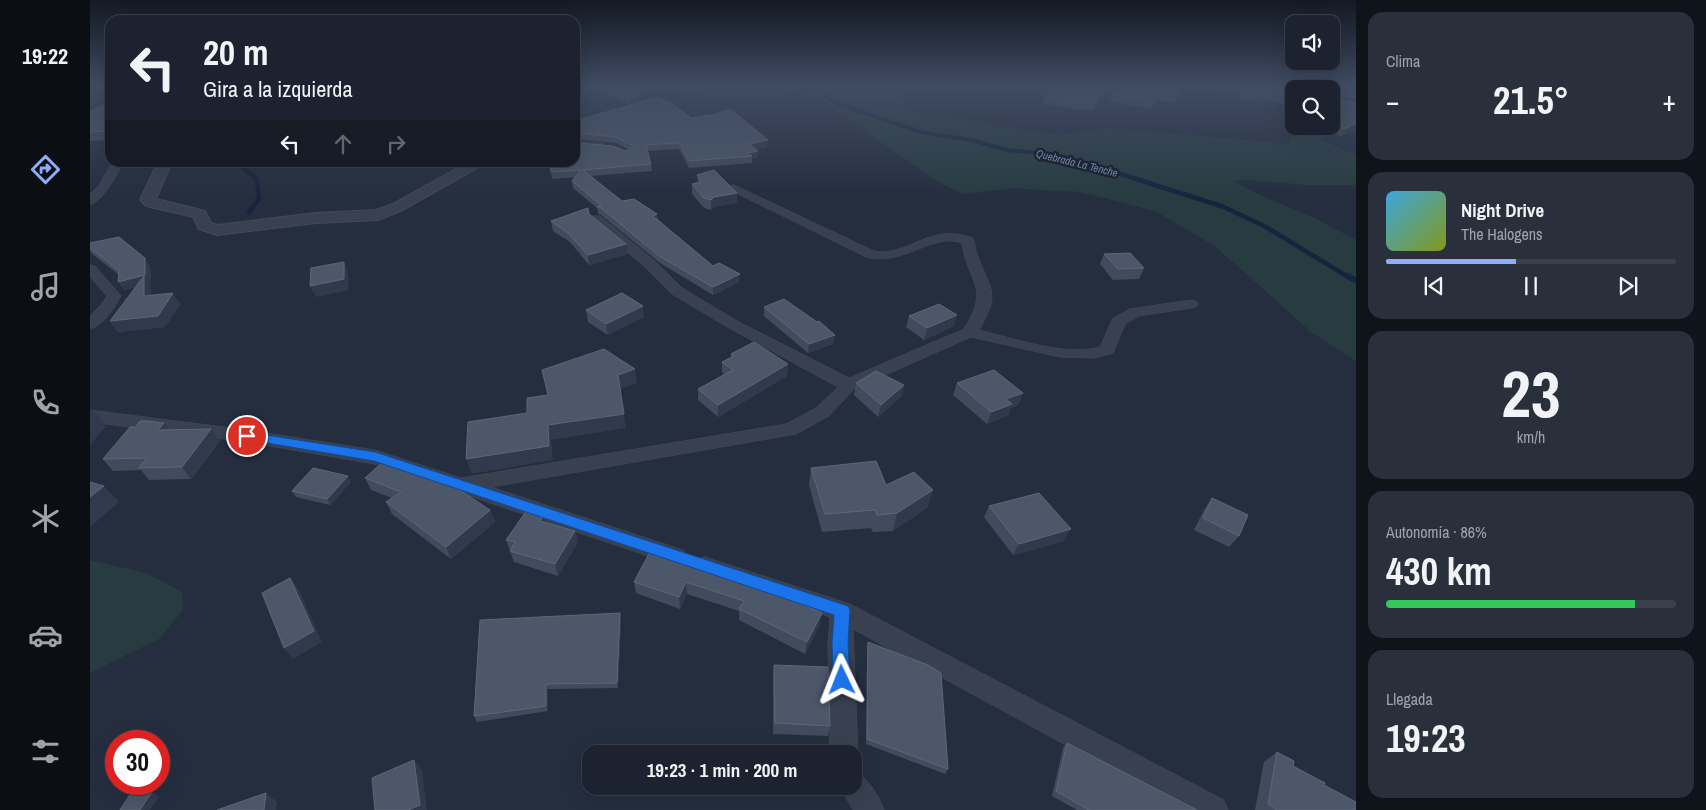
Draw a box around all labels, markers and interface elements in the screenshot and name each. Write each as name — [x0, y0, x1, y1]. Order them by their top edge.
map controls — [1285, 15, 1340, 135]
button: sound — [1285, 15, 1340, 70]
text: 20 m — [203, 29, 268, 76]
icon: left — [120, 35, 185, 100]
text: 19:22 — [22, 41, 68, 71]
text: Clima — [1386, 50, 1420, 72]
text: Gira a la izquierda — [203, 74, 352, 104]
text: 21.5° — [1493, 75, 1569, 126]
button: search — [1285, 80, 1340, 135]
text: − — [1386, 82, 1399, 120]
text: + — [1663, 82, 1676, 120]
icon: left — [276, 130, 304, 158]
icon: ahead — [329, 130, 357, 158]
icon: right — [382, 130, 410, 158]
water label: Quebrada La Tenche — [1035, 146, 1119, 180]
icon: directions — [28, 152, 63, 187]
text: Night Drive — [1461, 197, 1544, 223]
text: The Halogens — [1461, 223, 1543, 245]
icon: music — [28, 269, 63, 304]
icon: previous — [1420, 272, 1448, 300]
icon: pause — [1517, 272, 1545, 300]
icon: next — [1614, 272, 1642, 300]
text: 23 — [1501, 350, 1561, 437]
icon: phone — [28, 385, 63, 420]
pin — [226, 415, 268, 457]
icon: arrive — [233, 422, 261, 450]
text: km/h — [1517, 426, 1545, 448]
icon: climate — [28, 501, 63, 536]
text: Autonomía · 86% — [1386, 521, 1487, 543]
text: 430 km — [1386, 546, 1492, 597]
icon: car — [28, 618, 63, 653]
position arrow — [815, 653, 867, 705]
text: Llegada — [1386, 688, 1433, 710]
text: 19:23 — [1386, 713, 1466, 764]
speed limit sign: 30 — [105, 730, 170, 795]
icon: filters — [28, 734, 63, 769]
text: 19:23 · 1 min · 200 m — [647, 757, 797, 783]

